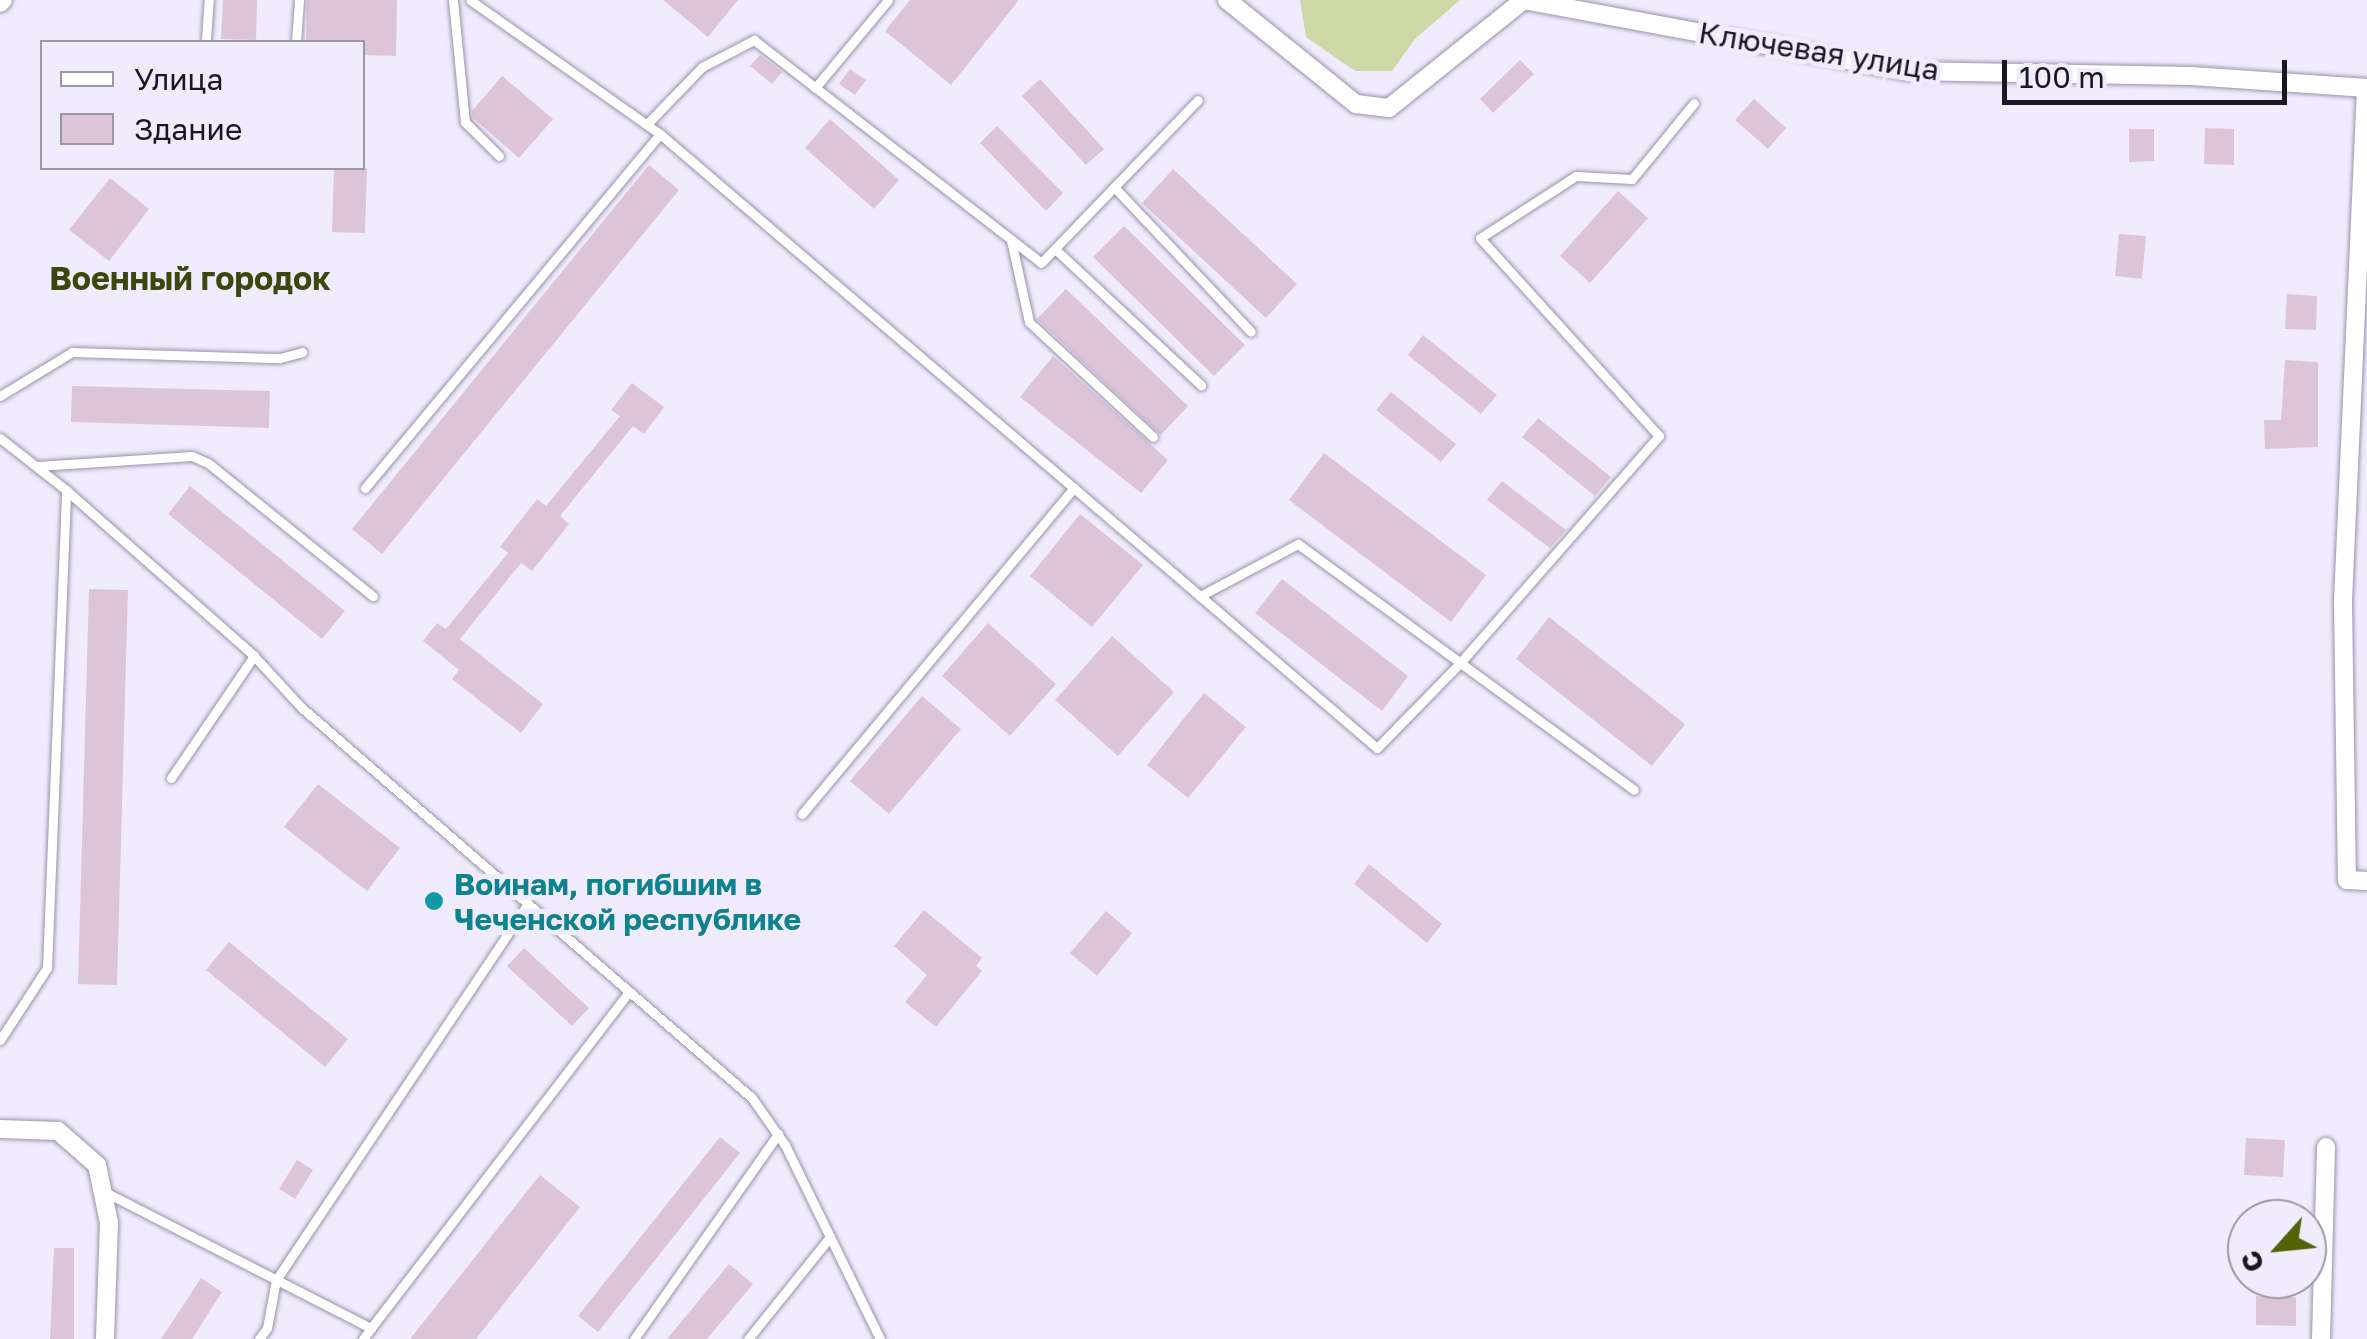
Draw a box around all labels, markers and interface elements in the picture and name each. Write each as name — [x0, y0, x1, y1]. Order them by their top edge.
street label: Ключевая улица — [1696, 14, 1942, 88]
legend — [40, 40, 365, 170]
scale bar — [2007, 40, 2292, 102]
text: 100 m — [2019, 59, 2105, 95]
text: Улица — [134, 61, 223, 97]
text: Здание — [134, 111, 242, 147]
district label: Военный городок — [49, 259, 331, 297]
place label: Воинам, погибшим в Чеченской республике — [454, 866, 801, 936]
marker: Воинам, погибшим в Чеченской республике — [423, 890, 445, 912]
north arrow — [2227, 1199, 2327, 1299]
text: С — [2232, 1246, 2271, 1278]

